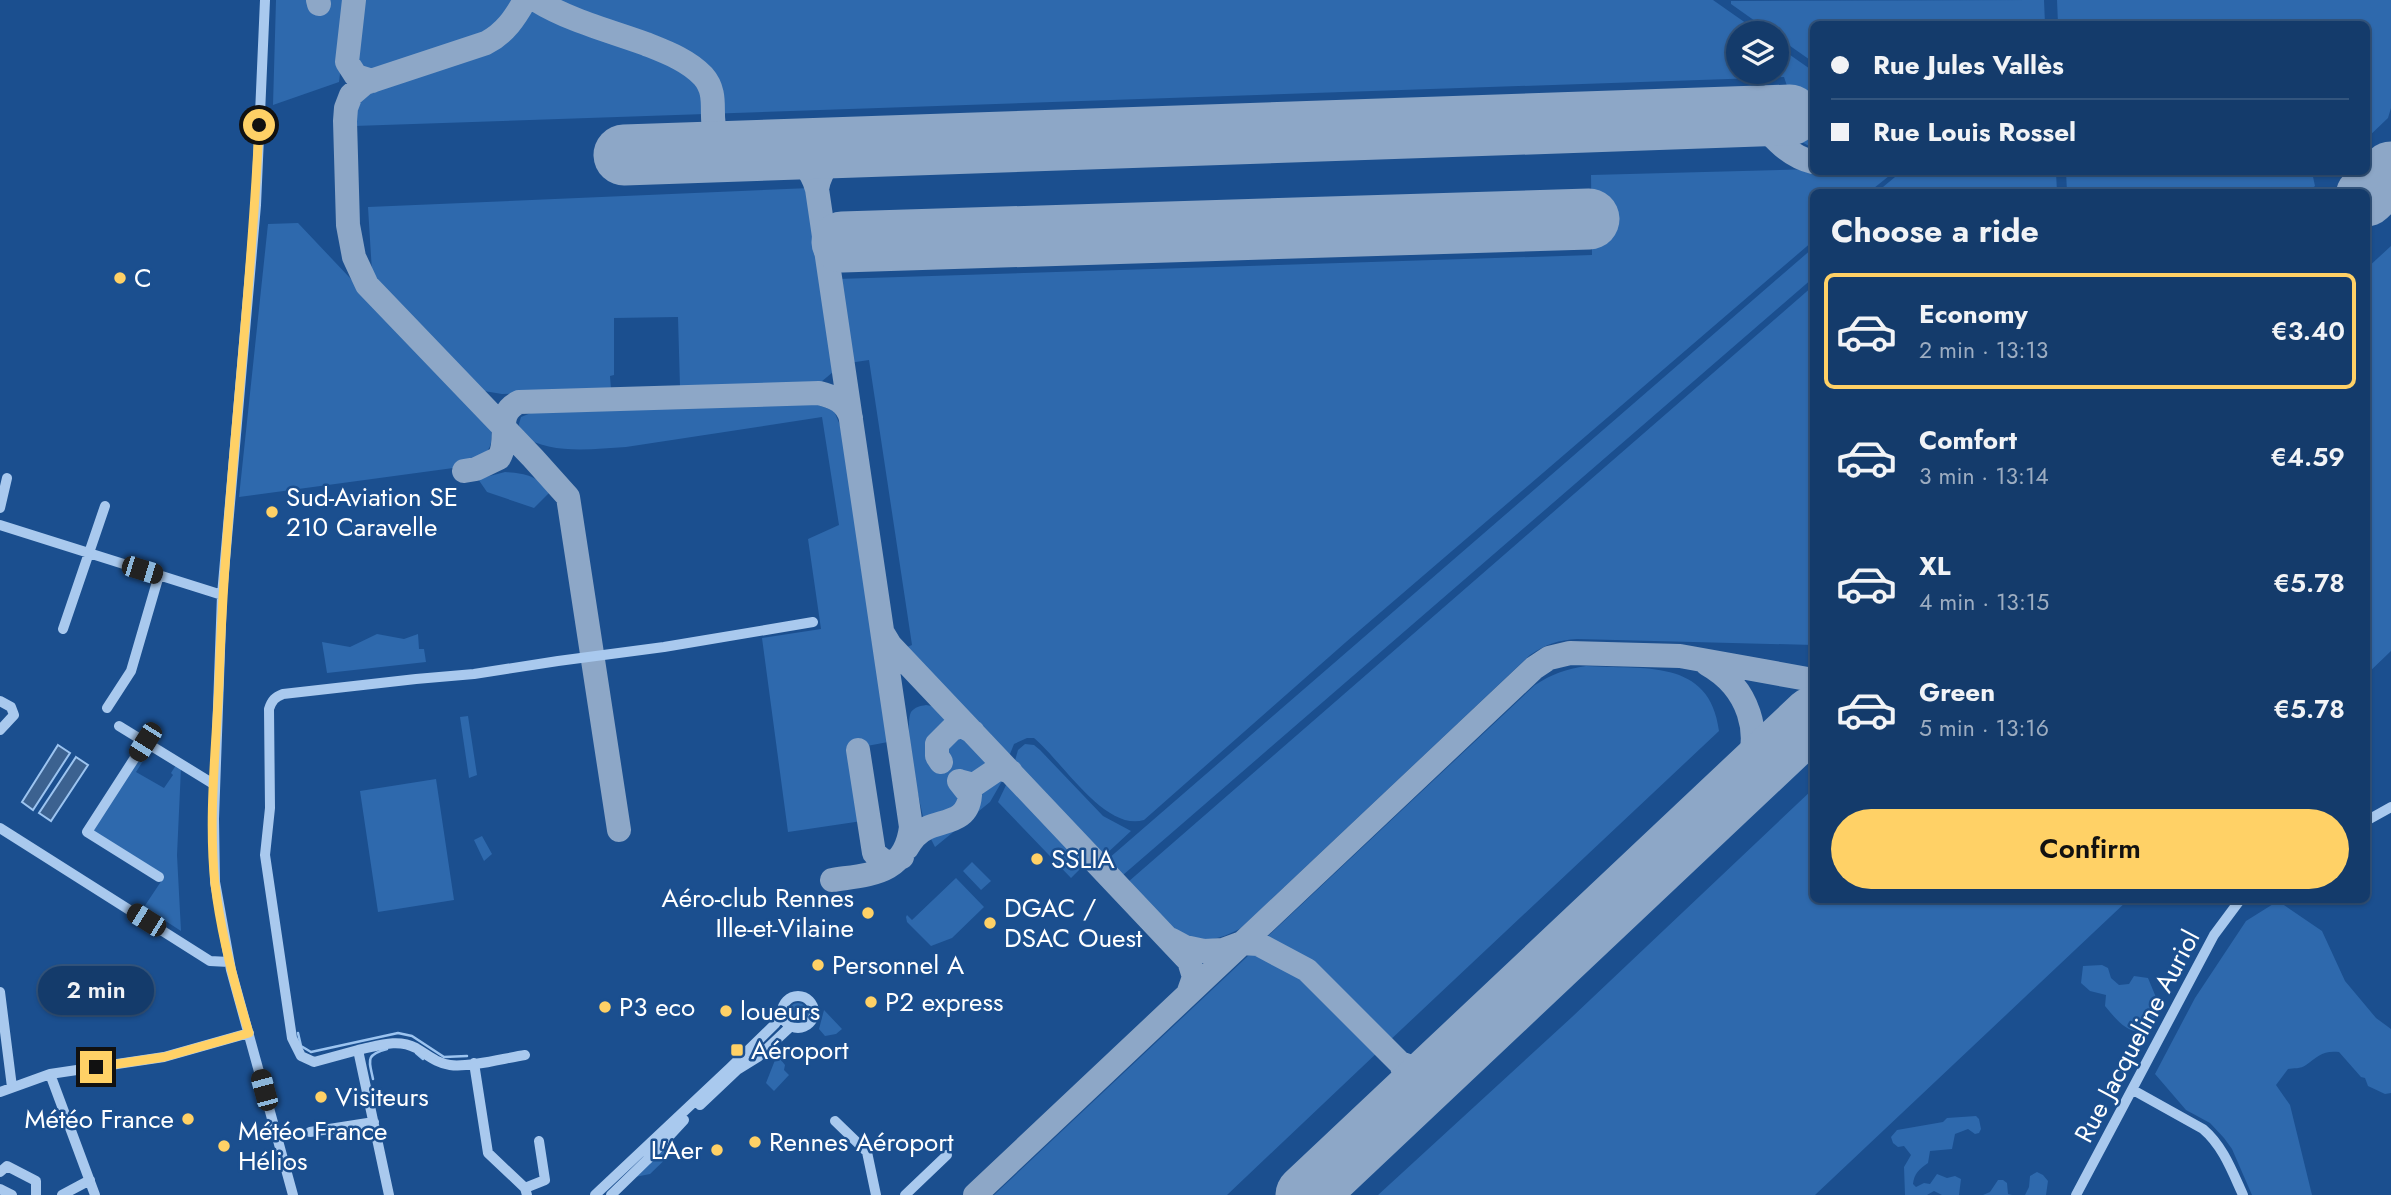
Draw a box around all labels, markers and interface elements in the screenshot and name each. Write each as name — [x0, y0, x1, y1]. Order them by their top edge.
map controls — [1726, 21, 1789, 84]
button: layers — [1726, 21, 1789, 84]
text: Rue Jules Vallès — [1873, 46, 2064, 84]
route start — [243, 109, 275, 141]
text: Rue Louis Rossel — [1873, 113, 2076, 151]
text: Choose a ride — [1831, 208, 2039, 254]
place label: C — [134, 259, 152, 297]
marker: C — [112, 270, 128, 286]
text: Economy — [1919, 295, 2028, 333]
icon: car — [1835, 300, 1898, 363]
text: €3.40 — [2271, 312, 2345, 350]
text: 2 min · 13:13 — [1919, 333, 2048, 367]
text: Comfort — [1919, 421, 2017, 459]
icon: car — [1835, 426, 1898, 489]
text: €4.59 — [2270, 438, 2345, 476]
text: 3 min · 13:14 — [1919, 459, 2049, 493]
place label: Sud-Aviation SE 210 Caravelle — [286, 478, 458, 546]
marker: Sud-Aviation SE 210 Caravelle — [264, 504, 280, 520]
text: XL — [1919, 547, 1951, 585]
icon: car — [1835, 552, 1898, 615]
car — [119, 554, 166, 586]
text: €5.78 — [2274, 564, 2345, 602]
text: 4 min · 13:15 — [1919, 585, 2049, 619]
text: Green — [1919, 673, 1995, 711]
icon: car — [1835, 678, 1898, 741]
text: €5.78 — [2274, 690, 2345, 728]
text: 5 min · 13:16 — [1919, 711, 2049, 745]
car — [125, 719, 166, 765]
button: Confirm — [1831, 809, 2349, 889]
place label: SSLIA — [1051, 840, 1116, 878]
marker: SSLIA — [1029, 851, 1045, 867]
place label: Aéro-club Rennes Ille-et-Vilaine — [661, 879, 854, 947]
place label: DGAC / DSAC Ouest — [1004, 889, 1143, 957]
car — [123, 900, 170, 940]
marker: Aéro-club Rennes Ille-et-Vilaine — [860, 905, 876, 921]
marker: DGAC / DSAC Ouest — [982, 915, 998, 931]
street label: Rue Jacqueline Auriol — [2065, 923, 2209, 1149]
place label: Personnel A — [832, 946, 965, 984]
marker: Personnel A — [810, 957, 826, 973]
callout: 2 min — [38, 965, 154, 1014]
text: 2 min — [66, 973, 126, 1007]
place label: P2 express — [885, 983, 1003, 1021]
place label: P3 eco — [619, 988, 695, 1026]
place label: loueurs — [740, 992, 820, 1030]
marker: P2 express — [863, 994, 879, 1010]
marker: P3 eco — [597, 999, 613, 1015]
marker: loueurs — [718, 1003, 734, 1019]
place label: Aéroport — [751, 1031, 849, 1069]
marker: Aéroport — [729, 1042, 745, 1058]
route end — [80, 1051, 112, 1083]
car — [249, 1067, 280, 1113]
place label: Visiteurs — [335, 1078, 429, 1116]
marker: Visiteurs — [313, 1089, 329, 1105]
place label: Météo France — [25, 1100, 174, 1138]
marker: Météo France — [180, 1111, 196, 1127]
place label: Météo France Hélios — [238, 1112, 387, 1180]
place label: Rennes Aéroport — [769, 1123, 954, 1161]
place label: L'Aer — [651, 1131, 703, 1169]
marker: Rennes Aéroport — [747, 1134, 763, 1150]
marker: Météo France Hélios — [216, 1138, 232, 1154]
marker: L'Aer — [709, 1142, 725, 1158]

